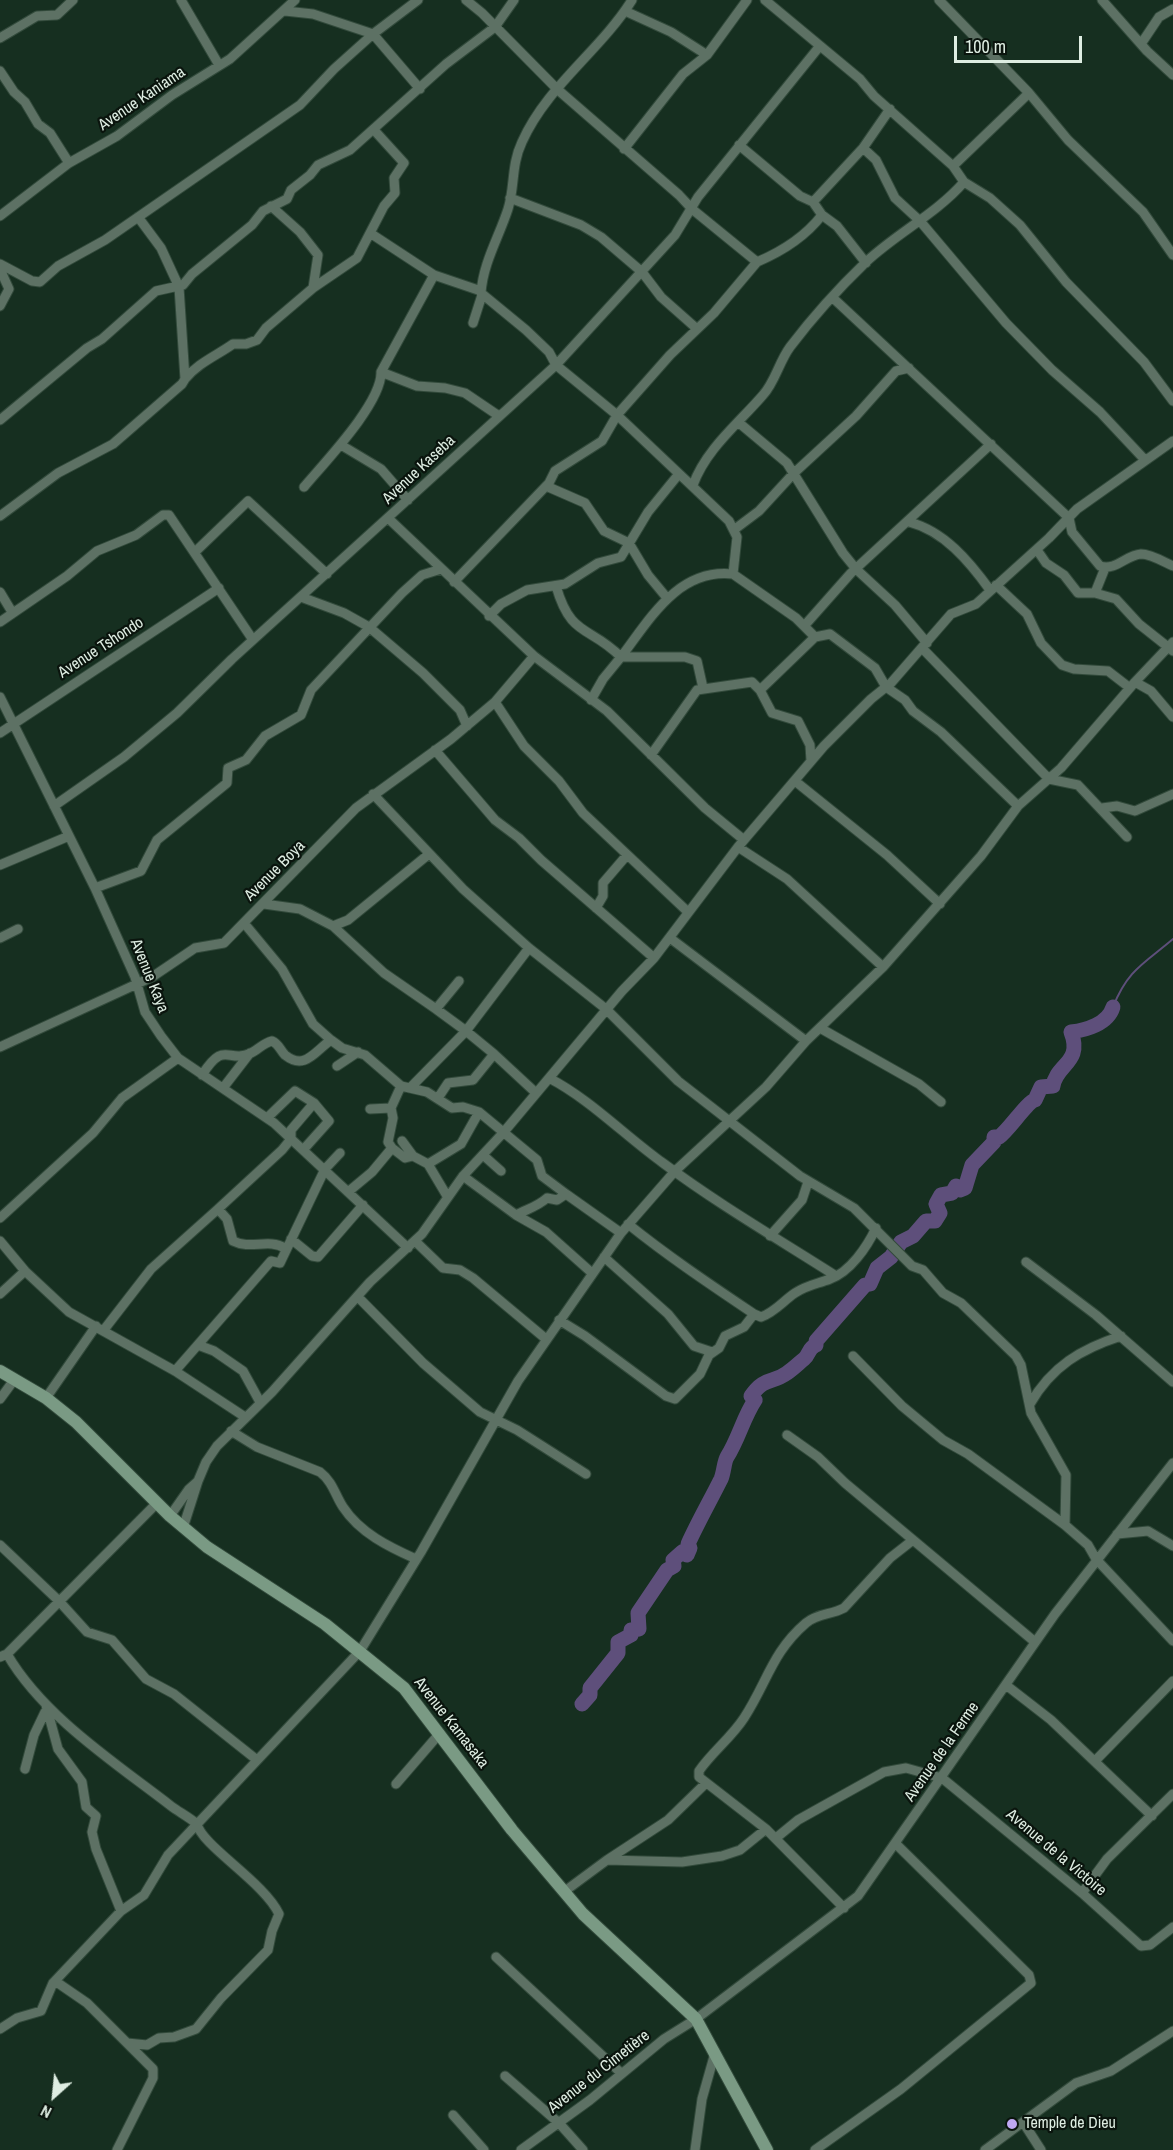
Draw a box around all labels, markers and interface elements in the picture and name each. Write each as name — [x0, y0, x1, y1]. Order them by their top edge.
scale bar — [957, 24, 1084, 62]
text: 100 m — [965, 34, 1006, 59]
street label: Avenue Kaniama — [95, 63, 189, 135]
street label: Avenue Kaseba — [379, 431, 459, 509]
street label: Avenue Tshondo — [55, 613, 147, 683]
street label: Avenue Boya — [241, 837, 309, 905]
street label: Avenue Kaya — [126, 936, 172, 1016]
street label: Avenue Kamasaka — [410, 1674, 492, 1772]
street label: Avenue de la Ferme — [901, 1698, 983, 1806]
street label: Avenue de la Victoire — [1002, 1805, 1110, 1901]
street label: Avenue du Cimetière — [544, 2026, 654, 2118]
north arrow — [24, 2066, 84, 2126]
text: N — [37, 2100, 55, 2124]
place label: Temple de Dieu — [1024, 2114, 1116, 2134]
marker: Temple de Dieu — [1005, 2117, 1019, 2131]

